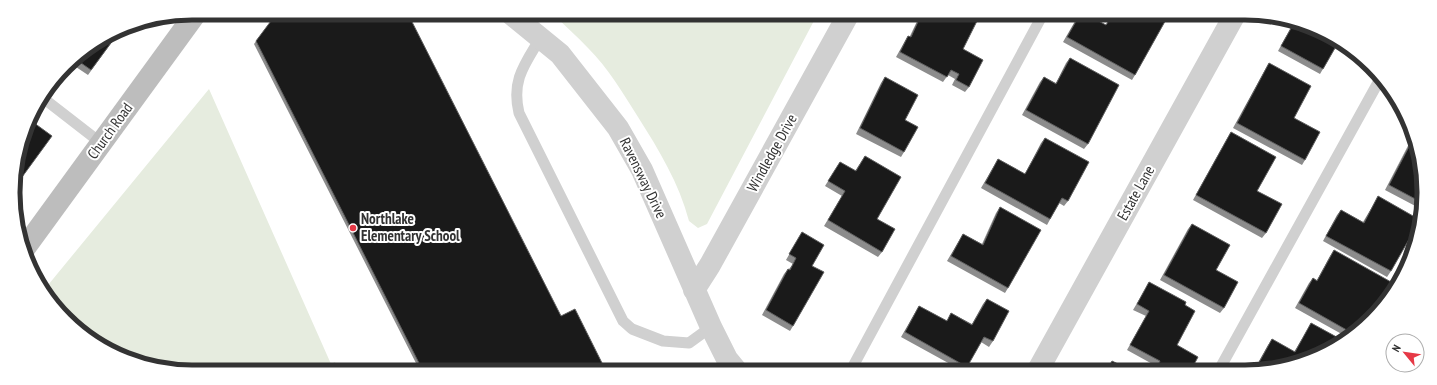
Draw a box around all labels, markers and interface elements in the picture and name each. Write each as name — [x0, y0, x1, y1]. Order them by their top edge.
street label: Church Road — [83, 99, 136, 163]
street label: Windledge Drive — [742, 111, 801, 195]
street label: Ravensway Drive — [616, 134, 671, 221]
street label: Estate Lane — [1113, 162, 1158, 224]
place label: Northlake Elementary School — [361, 209, 460, 245]
marker: Northlake Elementary School — [348, 223, 358, 233]
north arrow — [1385, 333, 1425, 373]
text: N — [1389, 342, 1404, 354]

